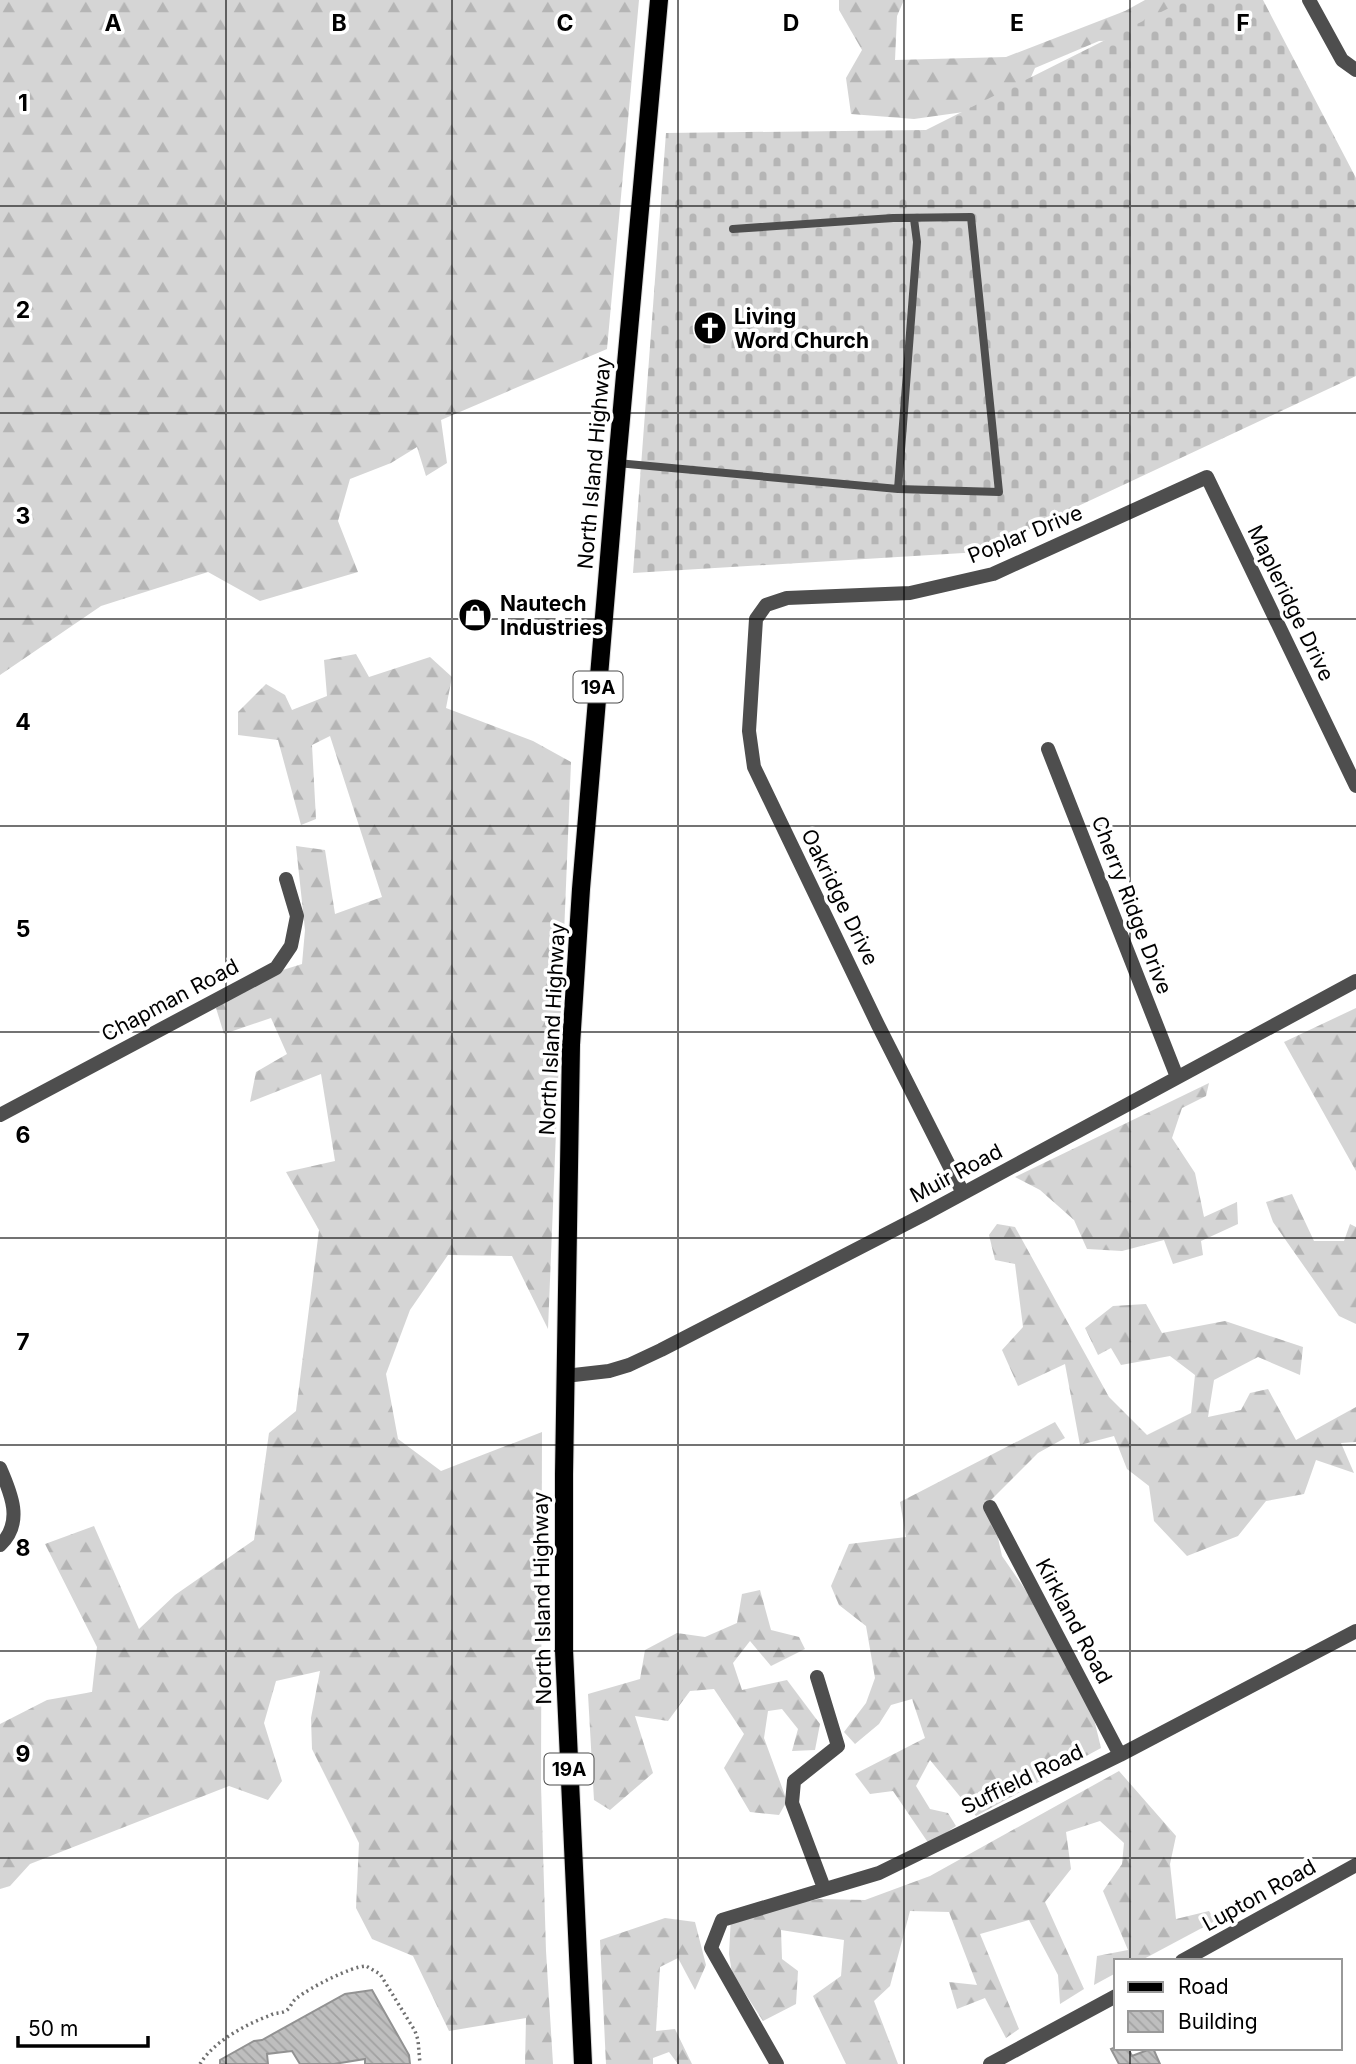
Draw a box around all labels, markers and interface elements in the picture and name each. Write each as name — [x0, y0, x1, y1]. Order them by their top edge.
text: A — [104, 9, 122, 37]
text: B — [331, 9, 347, 37]
text: C — [556, 9, 574, 37]
text: D — [783, 9, 799, 37]
text: E — [1010, 9, 1024, 37]
text: F — [1236, 9, 1250, 37]
text: 1 — [18, 89, 28, 117]
text: 2 — [16, 296, 30, 324]
place label: Living Word Church — [734, 304, 869, 353]
church icon: Living Word Church — [691, 309, 729, 347]
street label: North Island Highway — [572, 356, 616, 570]
street label: Poplar Drive — [964, 500, 1086, 568]
text: 3 — [16, 502, 30, 530]
street label: Mapleridge Drive — [1242, 521, 1340, 685]
place label: Nautech Industries — [500, 591, 603, 640]
shop icon: Nautech Industries — [456, 596, 494, 634]
road number: 19A — [574, 672, 622, 702]
text: 4 — [15, 708, 31, 736]
street label: Cherry Ridge Drive — [1087, 812, 1177, 998]
street label: Oakridge Drive — [796, 825, 884, 969]
text: 5 — [16, 915, 30, 943]
street label: North Island Highway — [534, 922, 570, 1136]
street label: Chapman Road — [97, 953, 243, 1047]
text: 6 — [16, 1121, 30, 1149]
street label: Muir Road — [906, 1138, 1006, 1208]
text: 7 — [16, 1328, 30, 1356]
street label: North Island Highway — [528, 1491, 556, 1705]
text: 8 — [16, 1534, 30, 1562]
street label: Kirkland Road — [1031, 1554, 1117, 1688]
street label: Suffield Road — [957, 1739, 1087, 1819]
text: 9 — [16, 1740, 30, 1768]
road number: 19A — [544, 1754, 594, 1784]
street label: Lupton Road — [1198, 1854, 1320, 1936]
legend — [1114, 1959, 1342, 2050]
text: Road — [1178, 1974, 1229, 1999]
scale bar — [18, 2004, 147, 2048]
text: Building — [1178, 2009, 1258, 2034]
text: 50 m — [28, 2016, 78, 2041]

